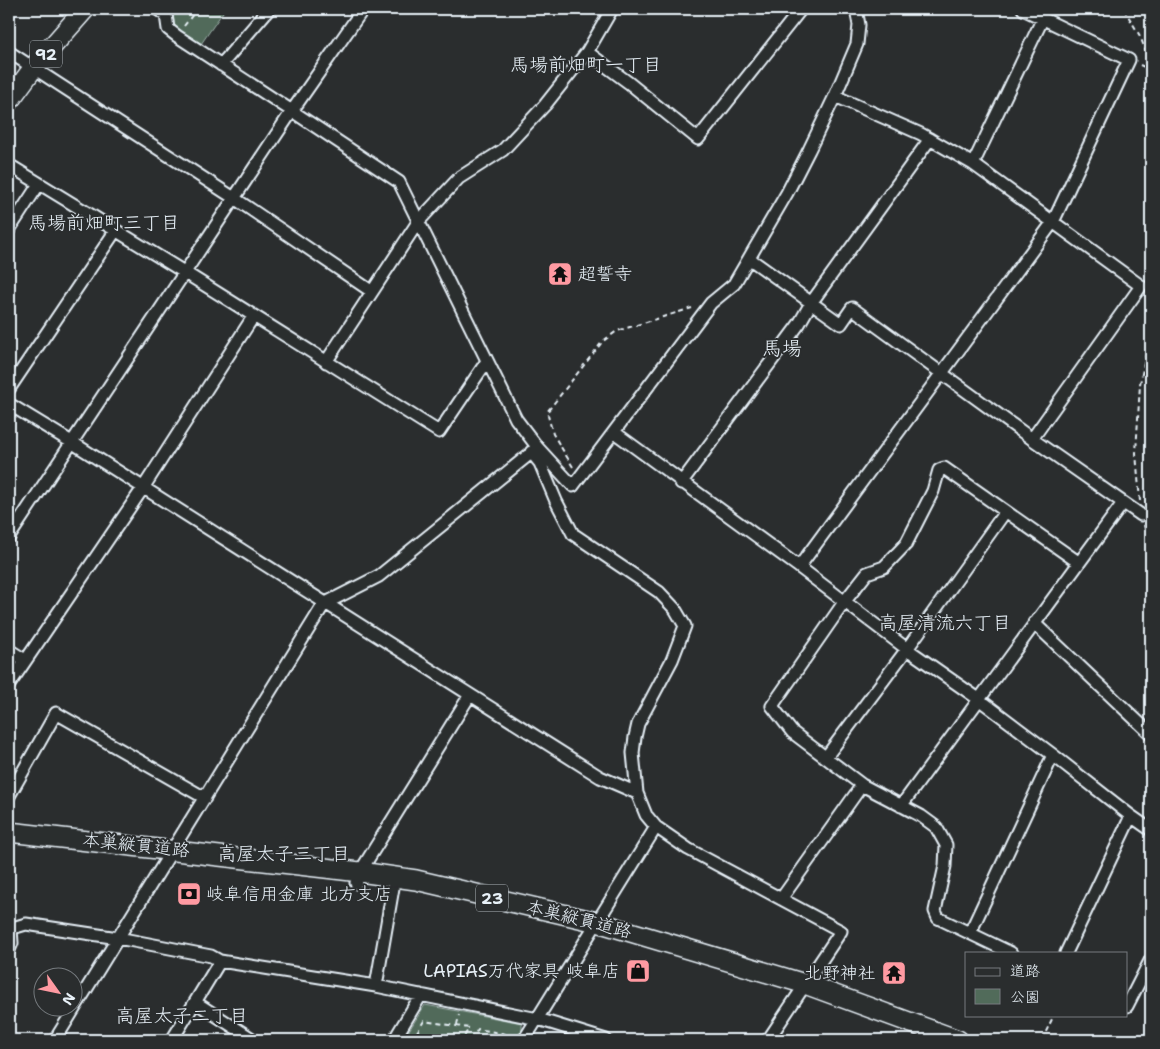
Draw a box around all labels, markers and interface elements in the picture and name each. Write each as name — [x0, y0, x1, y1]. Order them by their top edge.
road number: 92 — [30, 41, 62, 68]
district label: 馬場前畑町一丁目 — [510, 52, 662, 77]
district label: 馬場前畑町三丁目 — [28, 210, 180, 235]
temple icon: 超誓寺 — [547, 261, 573, 287]
place label: 超誓寺 — [578, 262, 632, 286]
district label: 馬場 — [762, 335, 802, 361]
district label: 高屋清流六丁目 — [878, 610, 1012, 635]
street label: 本巣縦貫道路 — [81, 827, 191, 863]
district label: 高屋太子三丁目 — [217, 841, 351, 866]
bank icon: 岐阜信用金庫 北方支店 — [176, 881, 202, 907]
place label: 岐阜信用金庫 北方支店 — [206, 882, 392, 906]
road number: 23 — [476, 884, 508, 911]
street label: 本巣縦貫道路 — [524, 894, 634, 944]
legend — [965, 952, 1128, 1016]
shop icon: LAPIAS万代家具 岐阜店 — [625, 958, 651, 984]
place label: LAPIAS万代家具 岐阜店 — [423, 959, 620, 983]
temple icon: 北野神社 — [881, 960, 907, 986]
place label: 北野神社 — [804, 961, 876, 985]
text: 道路 — [1010, 961, 1040, 981]
north arrow — [32, 966, 82, 1016]
text: 公園 — [1010, 987, 1040, 1007]
text: N — [58, 990, 79, 1009]
district label: 高屋太子二丁目 — [115, 1003, 249, 1028]

